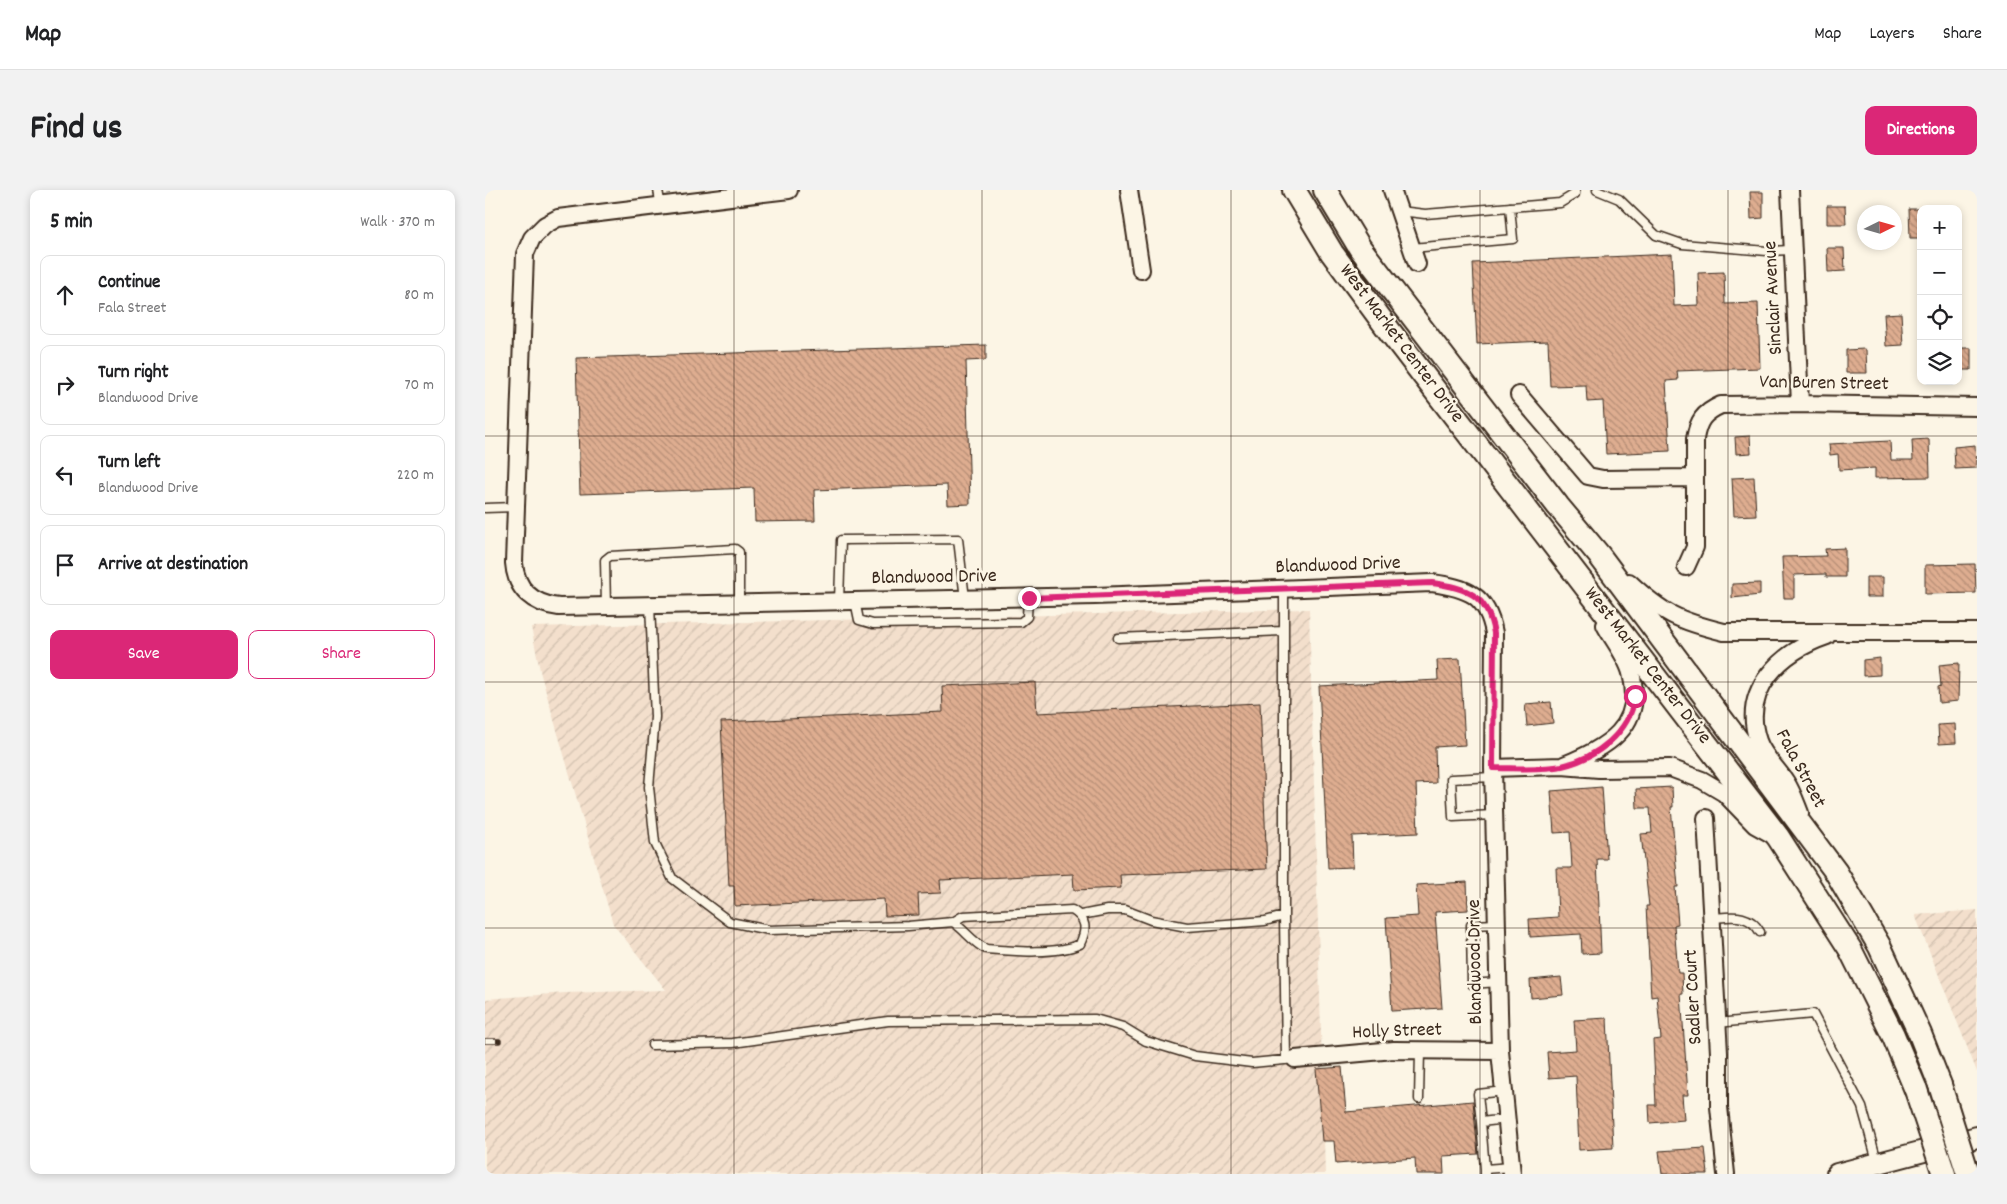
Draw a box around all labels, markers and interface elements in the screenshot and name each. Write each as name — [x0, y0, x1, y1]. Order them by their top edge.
text: Map — [25, 18, 61, 52]
text: Map — [1814, 22, 1841, 47]
text: Layers — [1869, 22, 1915, 47]
text: Share — [1943, 22, 1982, 47]
text: Find us — [30, 105, 122, 155]
button: Directions — [1865, 106, 1977, 155]
north arrow — [1857, 205, 1902, 250]
map controls — [1917, 205, 1962, 385]
button: + — [1917, 205, 1962, 250]
text: 5 min — [50, 208, 93, 238]
text: Walk · 370 m — [360, 211, 435, 234]
street label: Sinclair Avenue — [1757, 240, 1791, 356]
button: − — [1917, 250, 1962, 295]
street label: West Market Center Drive — [1332, 259, 1470, 430]
text: Continue — [98, 270, 160, 297]
icon: ahead — [51, 281, 79, 309]
text: 80 m — [404, 284, 434, 307]
button: locate — [1917, 295, 1962, 340]
text: Fala Street — [98, 297, 167, 320]
button: layers — [1917, 340, 1962, 385]
text: Turn right — [98, 360, 169, 387]
street label: Van Buren Street — [1759, 369, 1889, 399]
icon: right — [51, 371, 79, 399]
text: 70 m — [404, 374, 434, 397]
text: Blandwood Drive — [98, 387, 198, 410]
text: Turn left — [98, 450, 161, 477]
icon: left — [51, 461, 79, 489]
text: 220 m — [397, 464, 434, 487]
text: Blandwood Drive — [98, 477, 198, 500]
street label: Blandwood Drive — [1275, 550, 1401, 582]
icon: arrive — [51, 551, 79, 579]
text: Arrive at destination — [98, 552, 248, 579]
street label: Blandwood Drive — [871, 563, 997, 593]
street label: West Market Center Drive — [1577, 581, 1717, 751]
route end — [1018, 587, 1041, 610]
button: Save — [50, 630, 238, 679]
button: Share — [248, 630, 435, 679]
route start — [1624, 685, 1647, 708]
street label: Fala Street — [1768, 725, 1832, 813]
street label: Blandwood Drive — [1461, 899, 1491, 1025]
street label: Sadler Court — [1678, 949, 1710, 1045]
street label: Holly Street — [1352, 1016, 1442, 1048]

